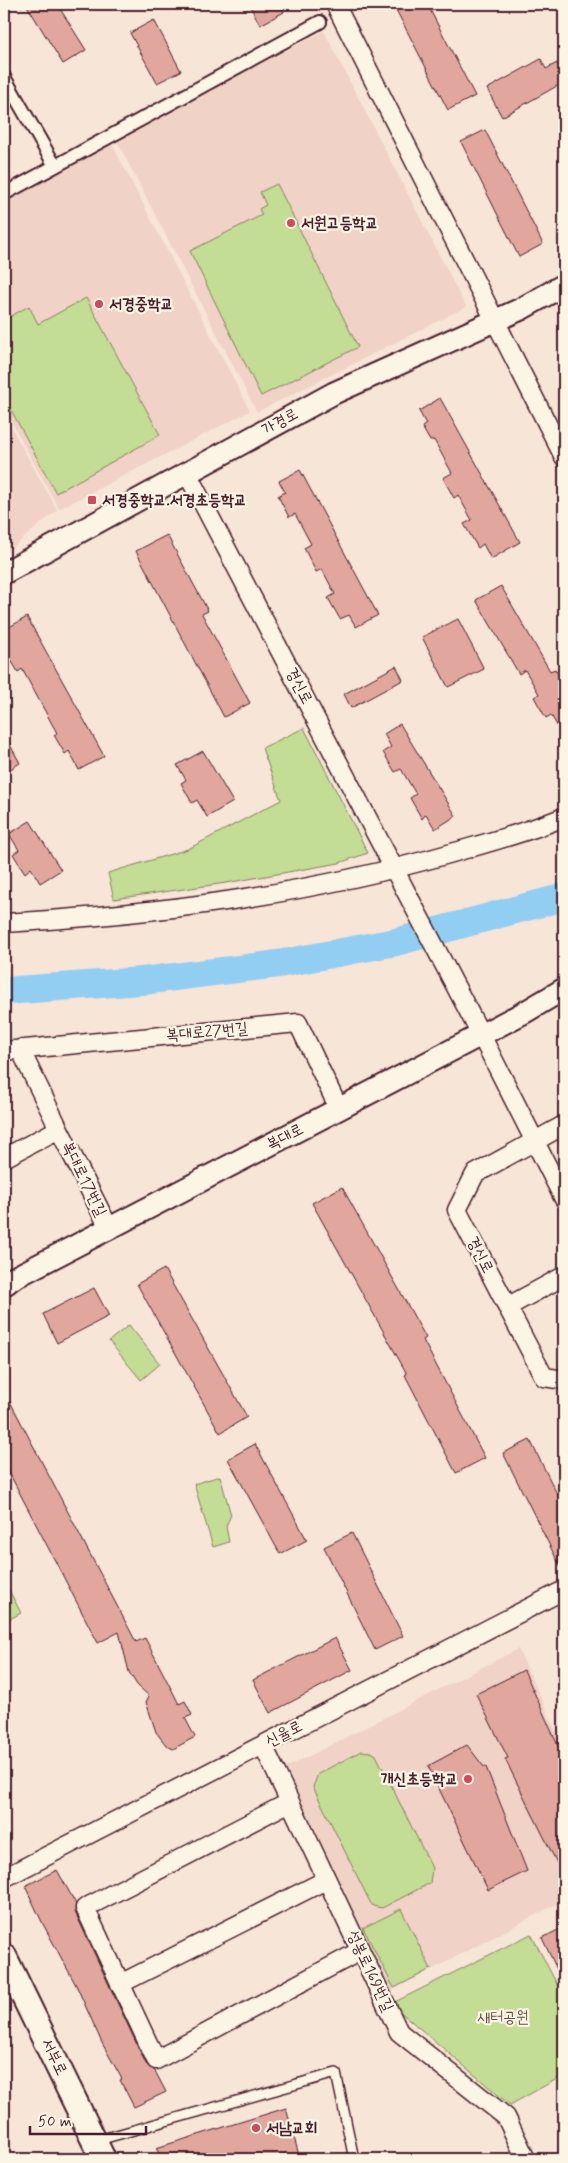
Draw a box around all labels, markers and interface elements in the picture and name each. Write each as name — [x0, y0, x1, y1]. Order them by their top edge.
place label: 서원고등학교 — [301, 213, 378, 234]
marker: 서원고등학교 — [285, 217, 297, 229]
place label: 서경중학교 — [109, 294, 173, 315]
marker: 서경중학교 — [93, 298, 105, 310]
street label: 가경로 — [258, 403, 302, 441]
place label: 서경중학교.서경초등학교 — [102, 490, 247, 511]
marker: 서경중학교.서경초등학교 — [86, 494, 98, 506]
street label: 경신로 — [281, 664, 317, 708]
street label: 복대로27번길 — [165, 1018, 249, 1046]
street label: 복대로 — [263, 1119, 307, 1155]
street label: 복대로17번길 — [57, 1138, 111, 1220]
street label: 경신로 — [462, 1233, 498, 1277]
street label: 신율로 — [262, 1716, 306, 1752]
place label: 개신초등학교 — [381, 1769, 458, 1790]
marker: 개신초등학교 — [462, 1773, 474, 1785]
street label: 성봉로169번길 — [342, 1927, 398, 2015]
park label: 새터공원 — [477, 2007, 529, 2028]
street label: 서부로 — [36, 2035, 72, 2079]
scale bar — [30, 2103, 146, 2135]
text: 50 m — [38, 2112, 72, 2132]
place label: 서남교회 — [266, 2118, 318, 2139]
marker: 서남교회 — [250, 2122, 262, 2134]

